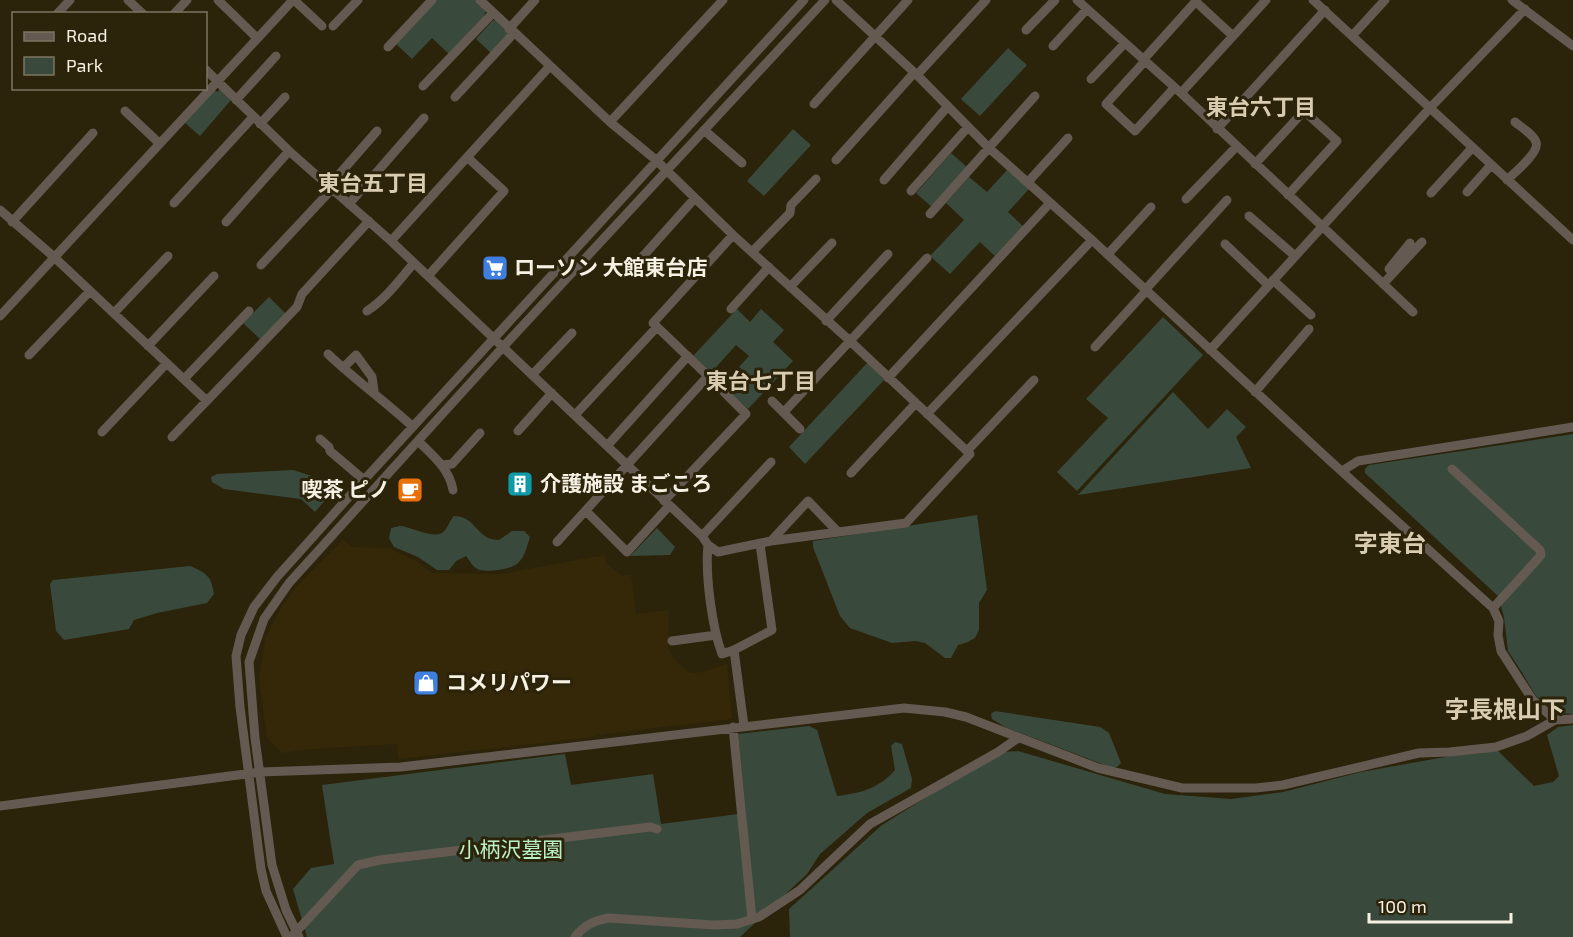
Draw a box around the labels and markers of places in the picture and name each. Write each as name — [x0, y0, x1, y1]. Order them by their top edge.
supermarket icon: ローソン 大館東台店 — [480, 253, 510, 283]
place label: ローソン 大館東台店 — [514, 254, 708, 279]
building icon: 介護施設 まごころ — [505, 469, 535, 499]
place label: 介護施設 まごころ — [540, 470, 713, 495]
cafe icon: 喫茶 ピノ — [395, 475, 425, 505]
place label: 喫茶 ピノ — [301, 476, 390, 501]
shop icon: コメリパワー — [411, 668, 441, 698]
place label: コメリパワー — [446, 669, 572, 694]

